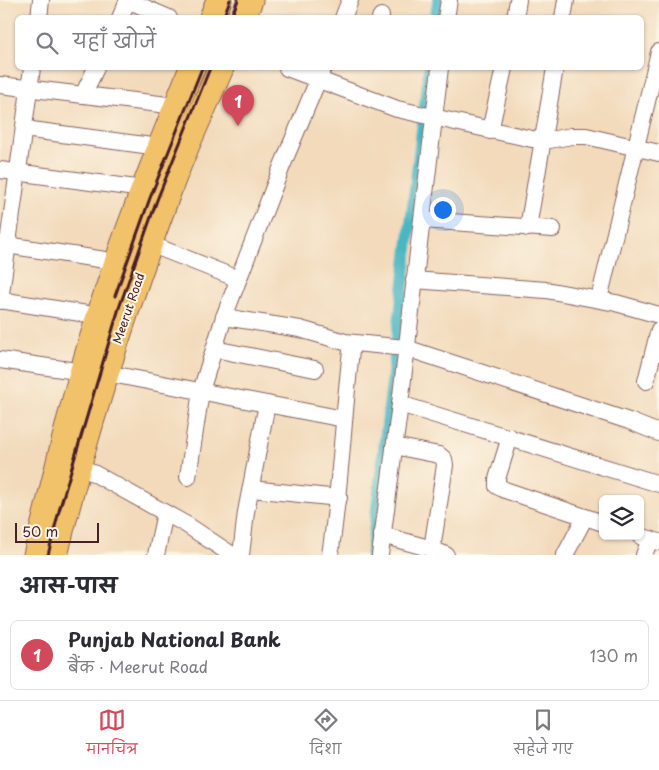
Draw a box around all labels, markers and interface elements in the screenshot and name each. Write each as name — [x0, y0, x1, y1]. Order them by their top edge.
search box — [15, 15, 644, 70]
text: यहाँ खोजें — [73, 26, 156, 54]
icon: search — [33, 29, 61, 57]
pin: 1 — [222, 85, 254, 126]
your location — [430, 197, 456, 223]
street label: Meerut Road — [107, 270, 149, 346]
map controls — [599, 495, 644, 540]
button: layers — [599, 495, 644, 540]
scale bar — [15, 520, 99, 543]
text: 50 m — [22, 521, 58, 542]
text: आस-पास — [20, 568, 117, 600]
text: Punjab National Bank — [68, 625, 281, 653]
text: 1 — [33, 643, 41, 667]
text: 130 m — [590, 643, 638, 667]
text: बैंक · Meerut Road — [68, 654, 208, 678]
tab: मानचित्र — [86, 706, 137, 765]
tab: दिशा — [310, 706, 342, 765]
tab: सहेजे गए — [514, 706, 573, 765]

